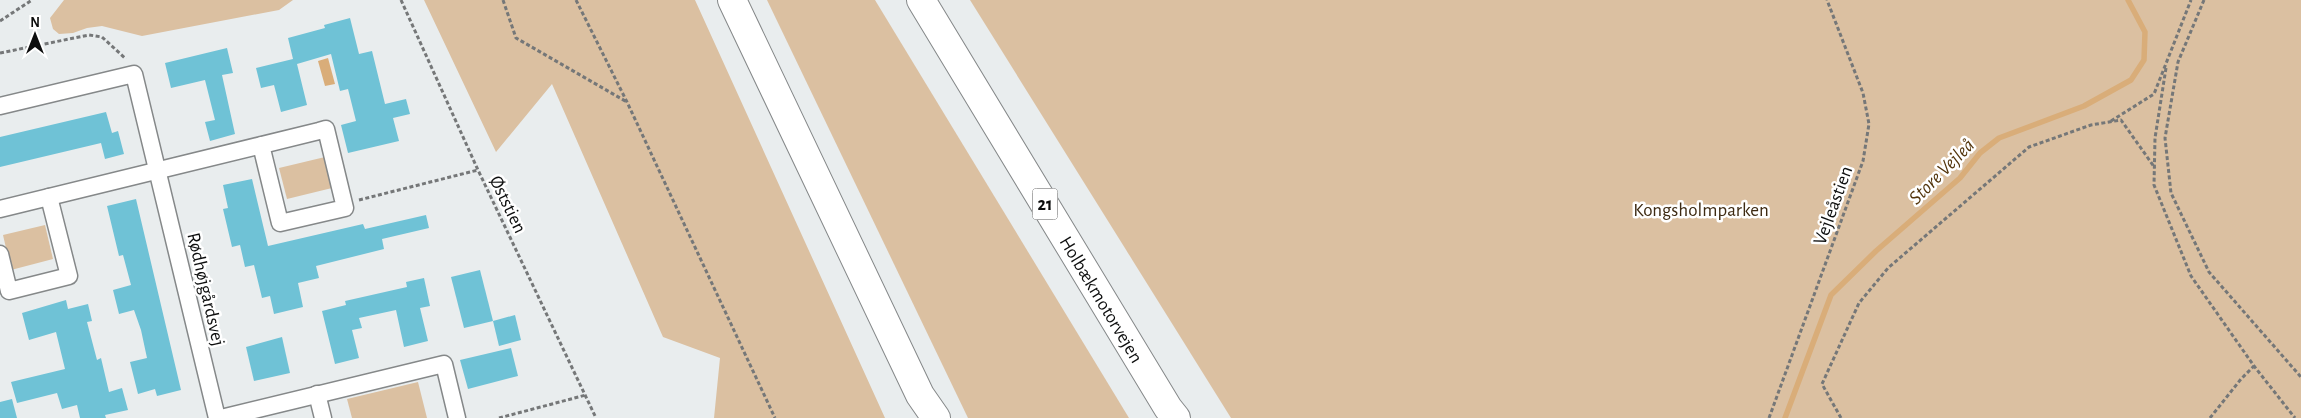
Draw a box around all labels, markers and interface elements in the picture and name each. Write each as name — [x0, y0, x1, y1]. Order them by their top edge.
north arrow — [10, 10, 60, 60]
text: N — [30, 16, 40, 30]
water label: Store Vejleå — [1905, 135, 1978, 208]
street label: Vejleåstien — [1810, 164, 1856, 247]
street label: Øststien — [486, 173, 530, 236]
road number: 21 — [1032, 188, 1058, 220]
park label: Kongsholmparken — [1633, 201, 1769, 220]
street label: Rødhøjgårdsvej — [183, 231, 228, 348]
street label: Holbækmotorvejen — [1056, 233, 1146, 366]

